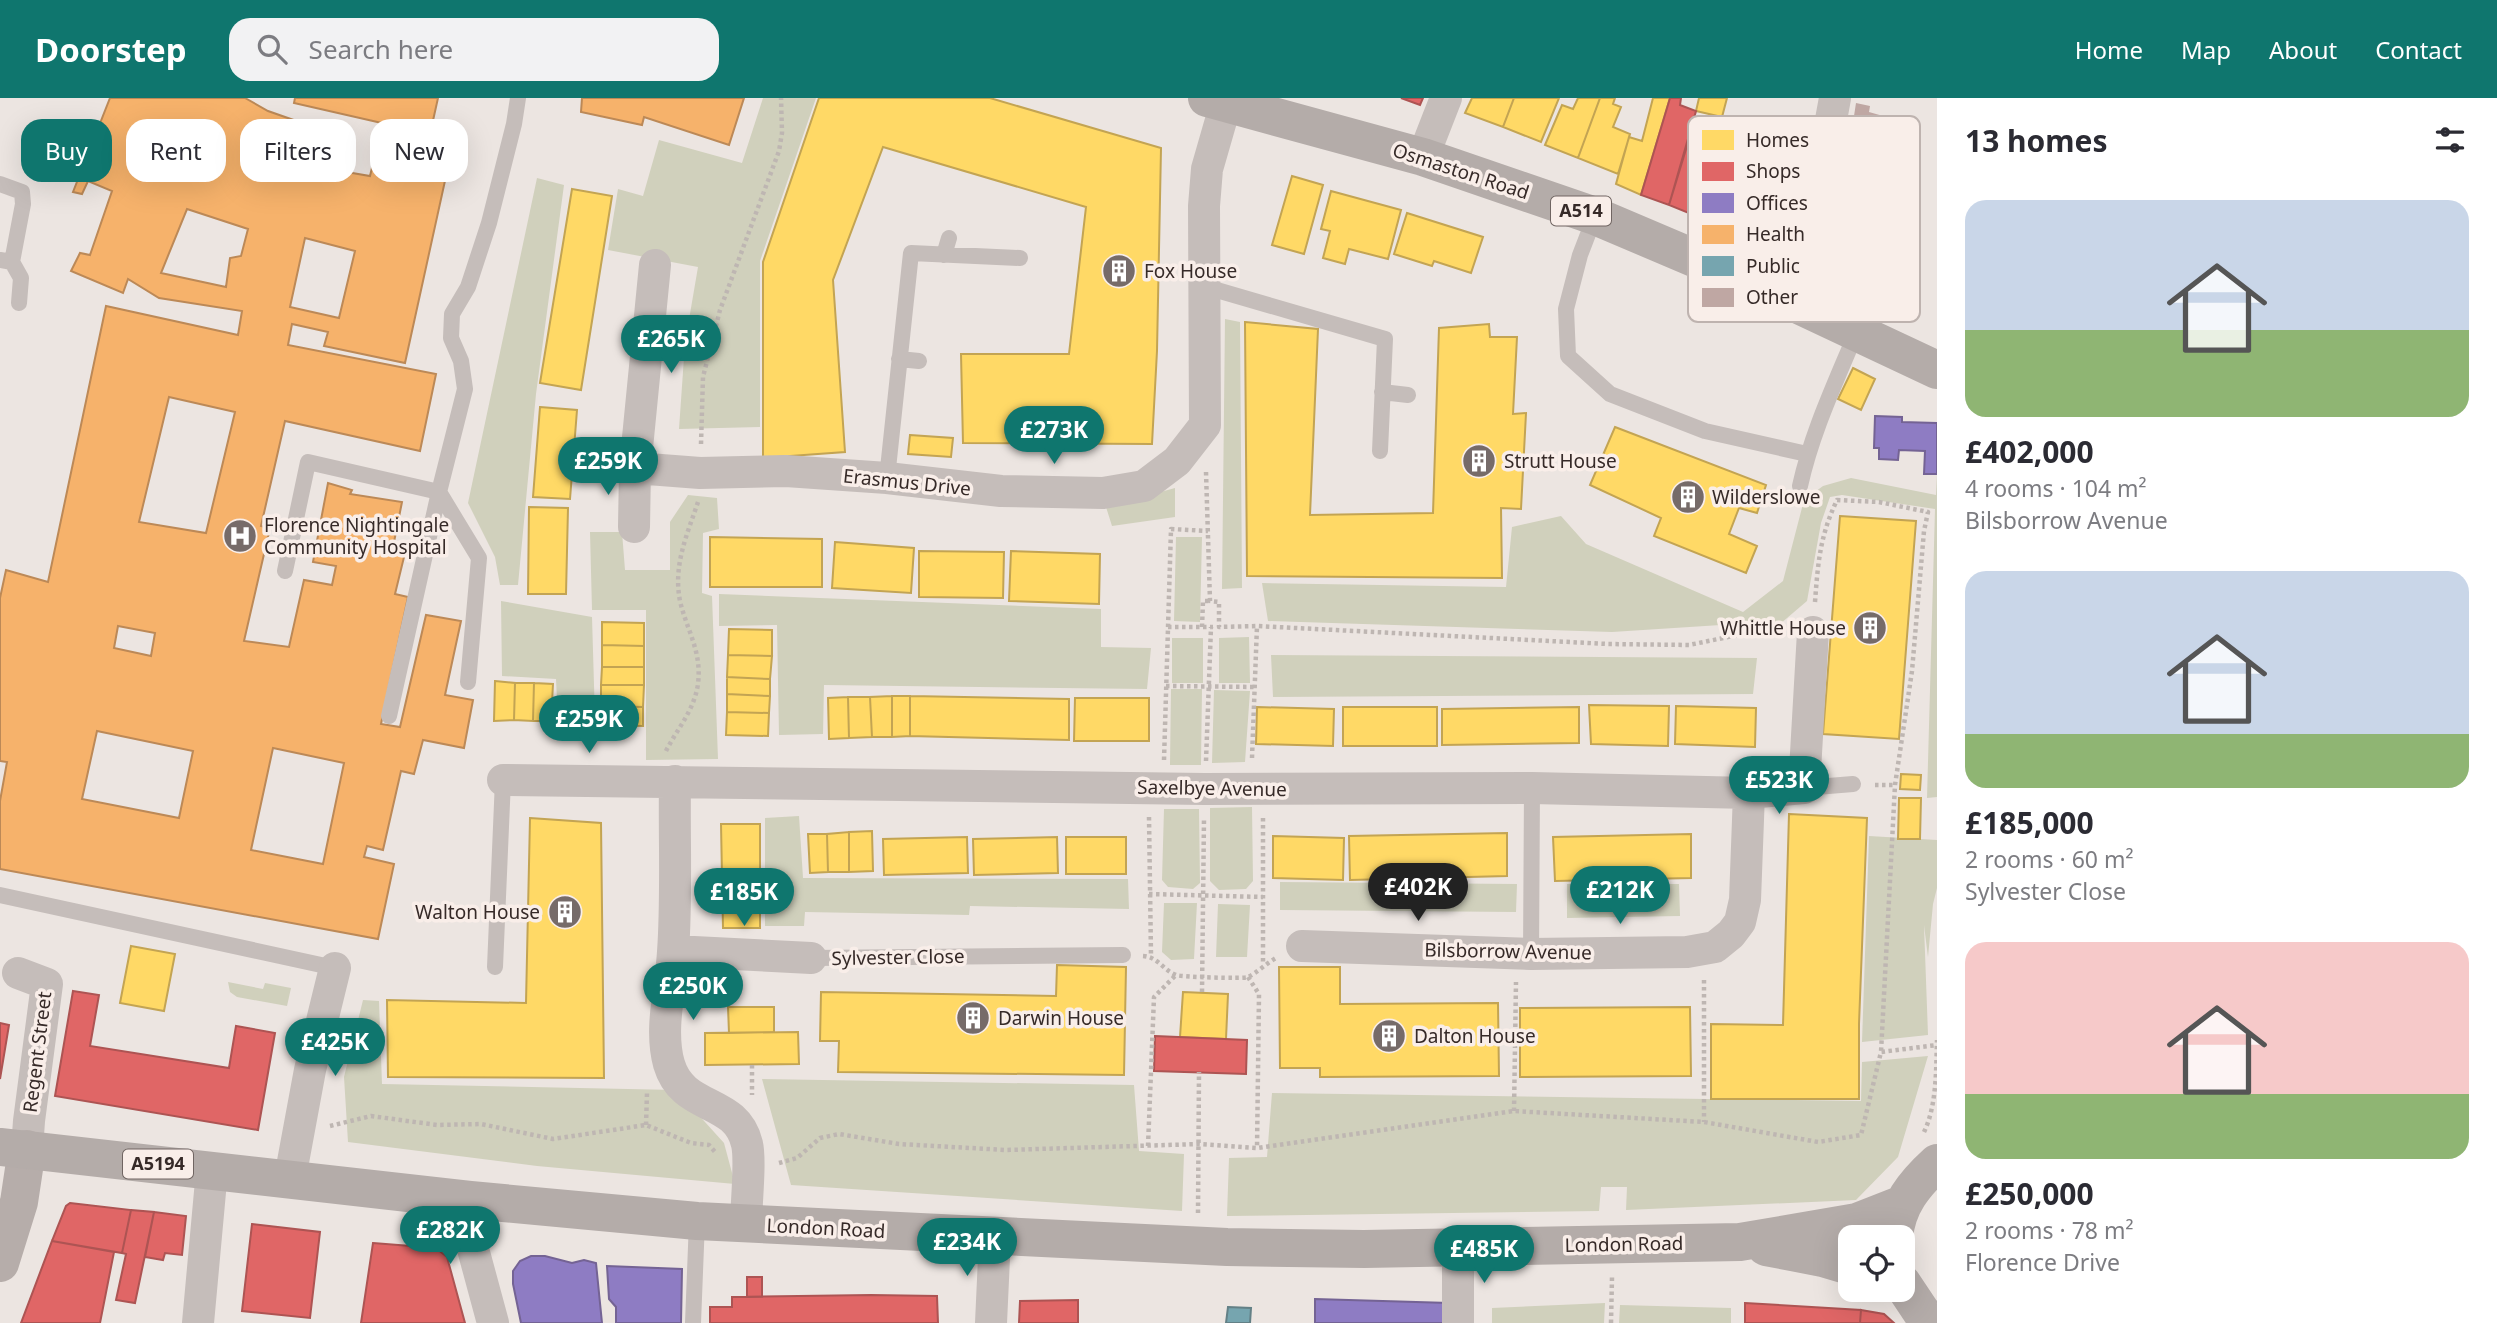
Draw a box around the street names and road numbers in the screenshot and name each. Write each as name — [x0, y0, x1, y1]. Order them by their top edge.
street label: Osmaston Road — [1389, 137, 1533, 205]
road number: A514 — [1551, 196, 1611, 226]
street label: Erasmus Drive — [842, 462, 972, 502]
street label: Saxelbye Avenue — [1137, 774, 1287, 802]
street label: Bilsborrow Avenue — [1424, 937, 1592, 965]
street label: Sylvester Close — [831, 943, 965, 971]
street label: Regent Street — [17, 990, 57, 1114]
road number: A5194 — [123, 1149, 193, 1178]
street label: London Road — [766, 1212, 886, 1244]
street label: London Road — [1564, 1230, 1684, 1258]

